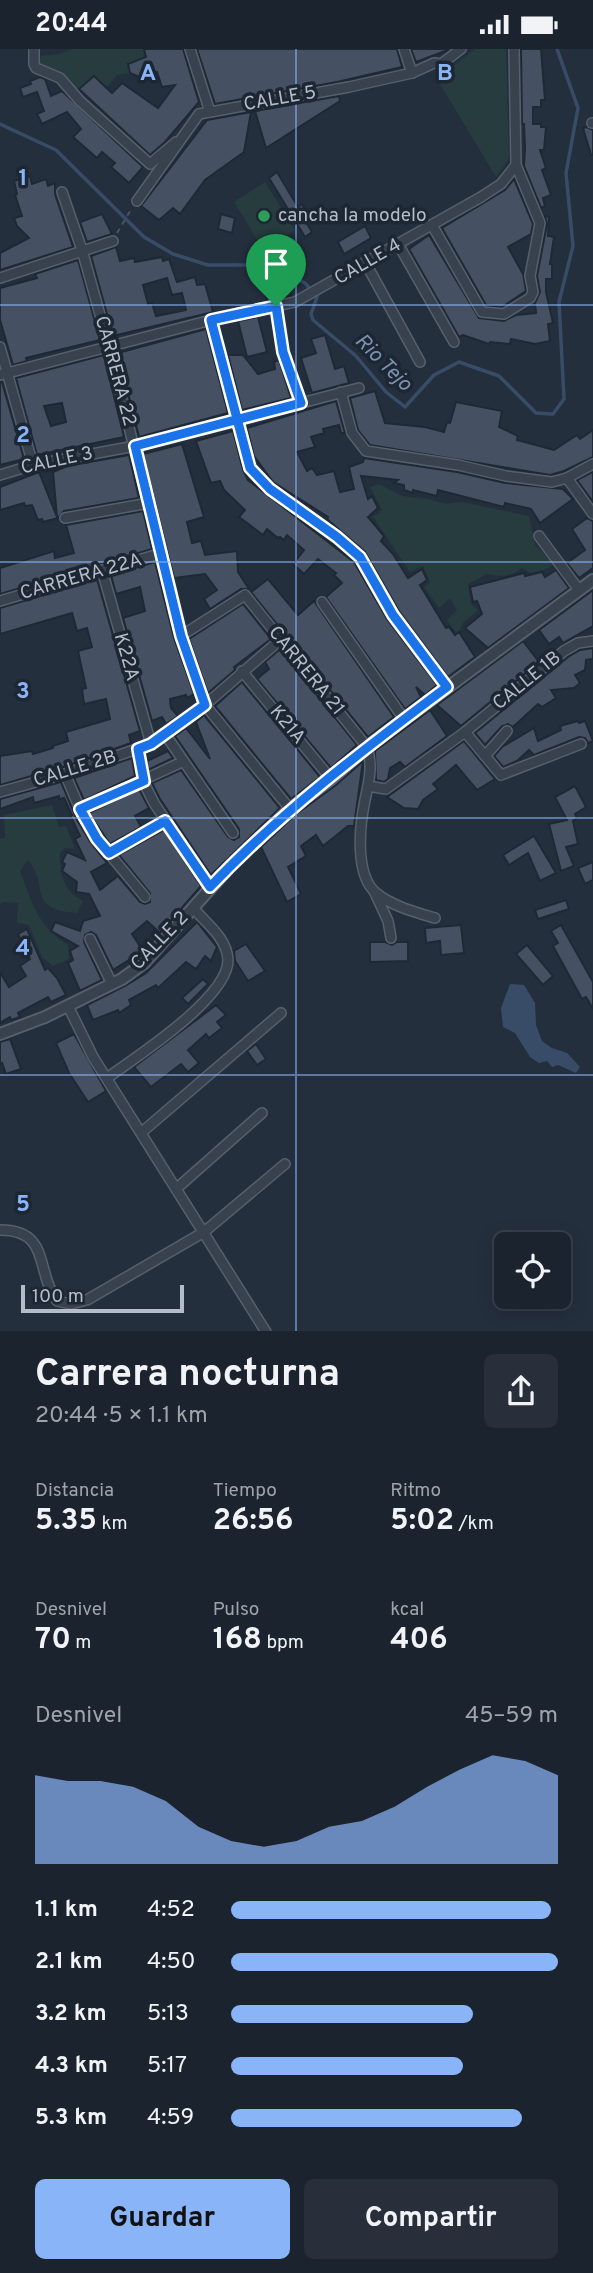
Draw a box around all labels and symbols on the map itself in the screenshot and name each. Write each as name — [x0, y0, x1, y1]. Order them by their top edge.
text: A — [140, 60, 156, 89]
text: B — [437, 60, 453, 89]
street label: CALLE 5 — [242, 81, 318, 117]
text: 1 — [18, 165, 28, 194]
place label: cancha la modelo — [278, 204, 427, 228]
marker: cancha la modelo — [256, 208, 272, 224]
street label: CALLE 4 — [330, 233, 406, 291]
pin — [246, 234, 306, 306]
street label: CARRERA 22 — [89, 313, 141, 429]
water label: Rio Tejo — [348, 328, 418, 398]
text: 2 — [16, 422, 30, 451]
street label: CALLE 3 — [19, 442, 95, 480]
street label: CARRERA 22A — [17, 548, 145, 606]
street label: CARRERA 21 — [263, 621, 349, 721]
street label: K22A — [108, 630, 144, 684]
street label: CALLE 1B — [488, 646, 566, 716]
text: 3 — [16, 678, 30, 707]
street label: K21A — [264, 701, 310, 749]
street label: CALLE 2B — [31, 745, 119, 793]
street label: CALLE 2 — [126, 906, 194, 976]
text: 4 — [16, 935, 30, 964]
text: 5 — [16, 1191, 30, 1220]
scale bar — [21, 1283, 184, 1314]

